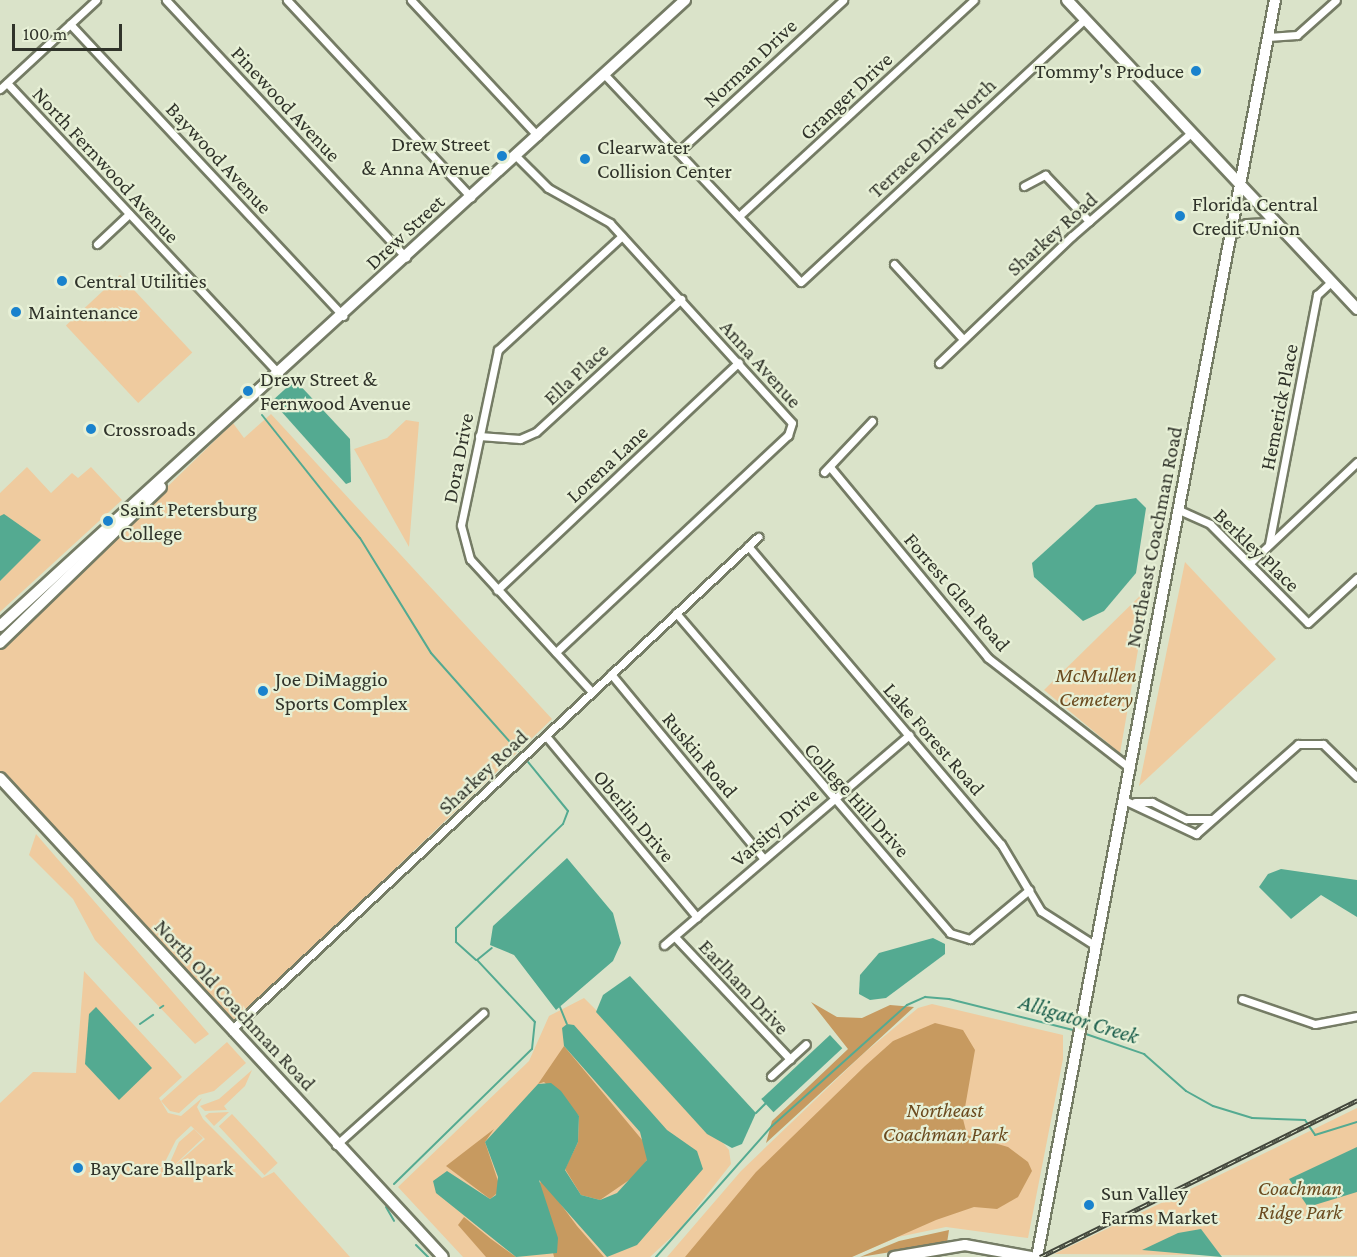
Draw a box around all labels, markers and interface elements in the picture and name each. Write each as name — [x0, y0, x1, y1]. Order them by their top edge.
scale bar — [15, 12, 124, 50]
street label: Norman Drive — [698, 13, 802, 113]
text: 100 m — [23, 24, 67, 44]
street label: Pinewood Avenue — [226, 41, 346, 167]
street label: Granger Drive — [794, 47, 898, 145]
place label: Tommy's Produce — [1035, 58, 1184, 84]
marker: Tommy's Produce — [1189, 64, 1203, 78]
street label: Terrace Drive North — [863, 72, 1001, 204]
street label: North Fernwood Avenue — [27, 82, 185, 248]
street label: Baywood Avenue — [161, 97, 277, 219]
place label: Drew Street & Anna Avenue — [361, 131, 490, 181]
place label: Clearwater Collision Center — [597, 134, 732, 184]
marker: Drew Street & Anna Avenue — [495, 149, 509, 163]
marker: Clearwater Collision Center — [578, 152, 592, 166]
street label: Sharkey Road — [1001, 187, 1103, 281]
street label: Drew Street — [360, 189, 450, 275]
place label: Florida Central Credit Union — [1192, 191, 1318, 241]
marker: Florida Central Credit Union — [1173, 209, 1187, 223]
place label: Central Utilities — [74, 268, 207, 294]
marker: Central Utilities — [55, 274, 69, 288]
place label: Maintenance — [28, 299, 138, 325]
marker: Maintenance — [9, 305, 23, 319]
street label: Anna Avenue — [715, 315, 807, 413]
street label: Ella Place — [538, 338, 614, 410]
street label: Hemerick Place — [1254, 342, 1304, 472]
place label: Drew Street & Fernwood Avenue — [260, 366, 411, 416]
marker: Drew Street & Fernwood Avenue — [241, 384, 255, 398]
street label: Dora Drive — [437, 411, 479, 505]
place label: Crossroads — [103, 416, 196, 442]
street label: Lorena Lane — [561, 420, 653, 508]
marker: Crossroads — [84, 422, 98, 436]
street label: Northeast Coachman Road — [1120, 424, 1188, 650]
place label: Saint Petersburg College — [120, 496, 257, 546]
street label: Berkley Place — [1209, 503, 1305, 597]
marker: Saint Petersburg College — [101, 514, 115, 528]
street label: Forrest Glen Road — [899, 528, 1015, 656]
park label: McMullen Cemetery — [1055, 662, 1137, 712]
place label: Joe DiMaggio Sports Complex — [275, 666, 408, 716]
street label: Lake Forest Road — [878, 677, 990, 801]
marker: Joe DiMaggio Sports Complex — [256, 684, 270, 698]
street label: Ruskin Road — [657, 707, 743, 803]
street label: Sharkey Road — [433, 724, 533, 820]
street label: College Hill Drive — [799, 737, 915, 863]
street label: Oberlin Drive — [588, 765, 680, 867]
street label: Varsity Drive — [726, 782, 824, 872]
street label: North Old Coachman Road — [149, 914, 321, 1096]
street label: Earlham Drive — [693, 934, 795, 1040]
water label: Alligator Creek — [1016, 988, 1142, 1050]
park label: Northeast Coachman Park — [883, 1097, 1007, 1147]
place label: BayCare Ballpark — [90, 1155, 233, 1181]
marker: BayCare Ballpark — [71, 1161, 85, 1175]
park label: Coachman Ridge Park — [1258, 1175, 1342, 1225]
place label: Sun Valley Farms Market — [1101, 1180, 1218, 1230]
marker: Sun Valley Farms Market — [1082, 1198, 1096, 1212]

